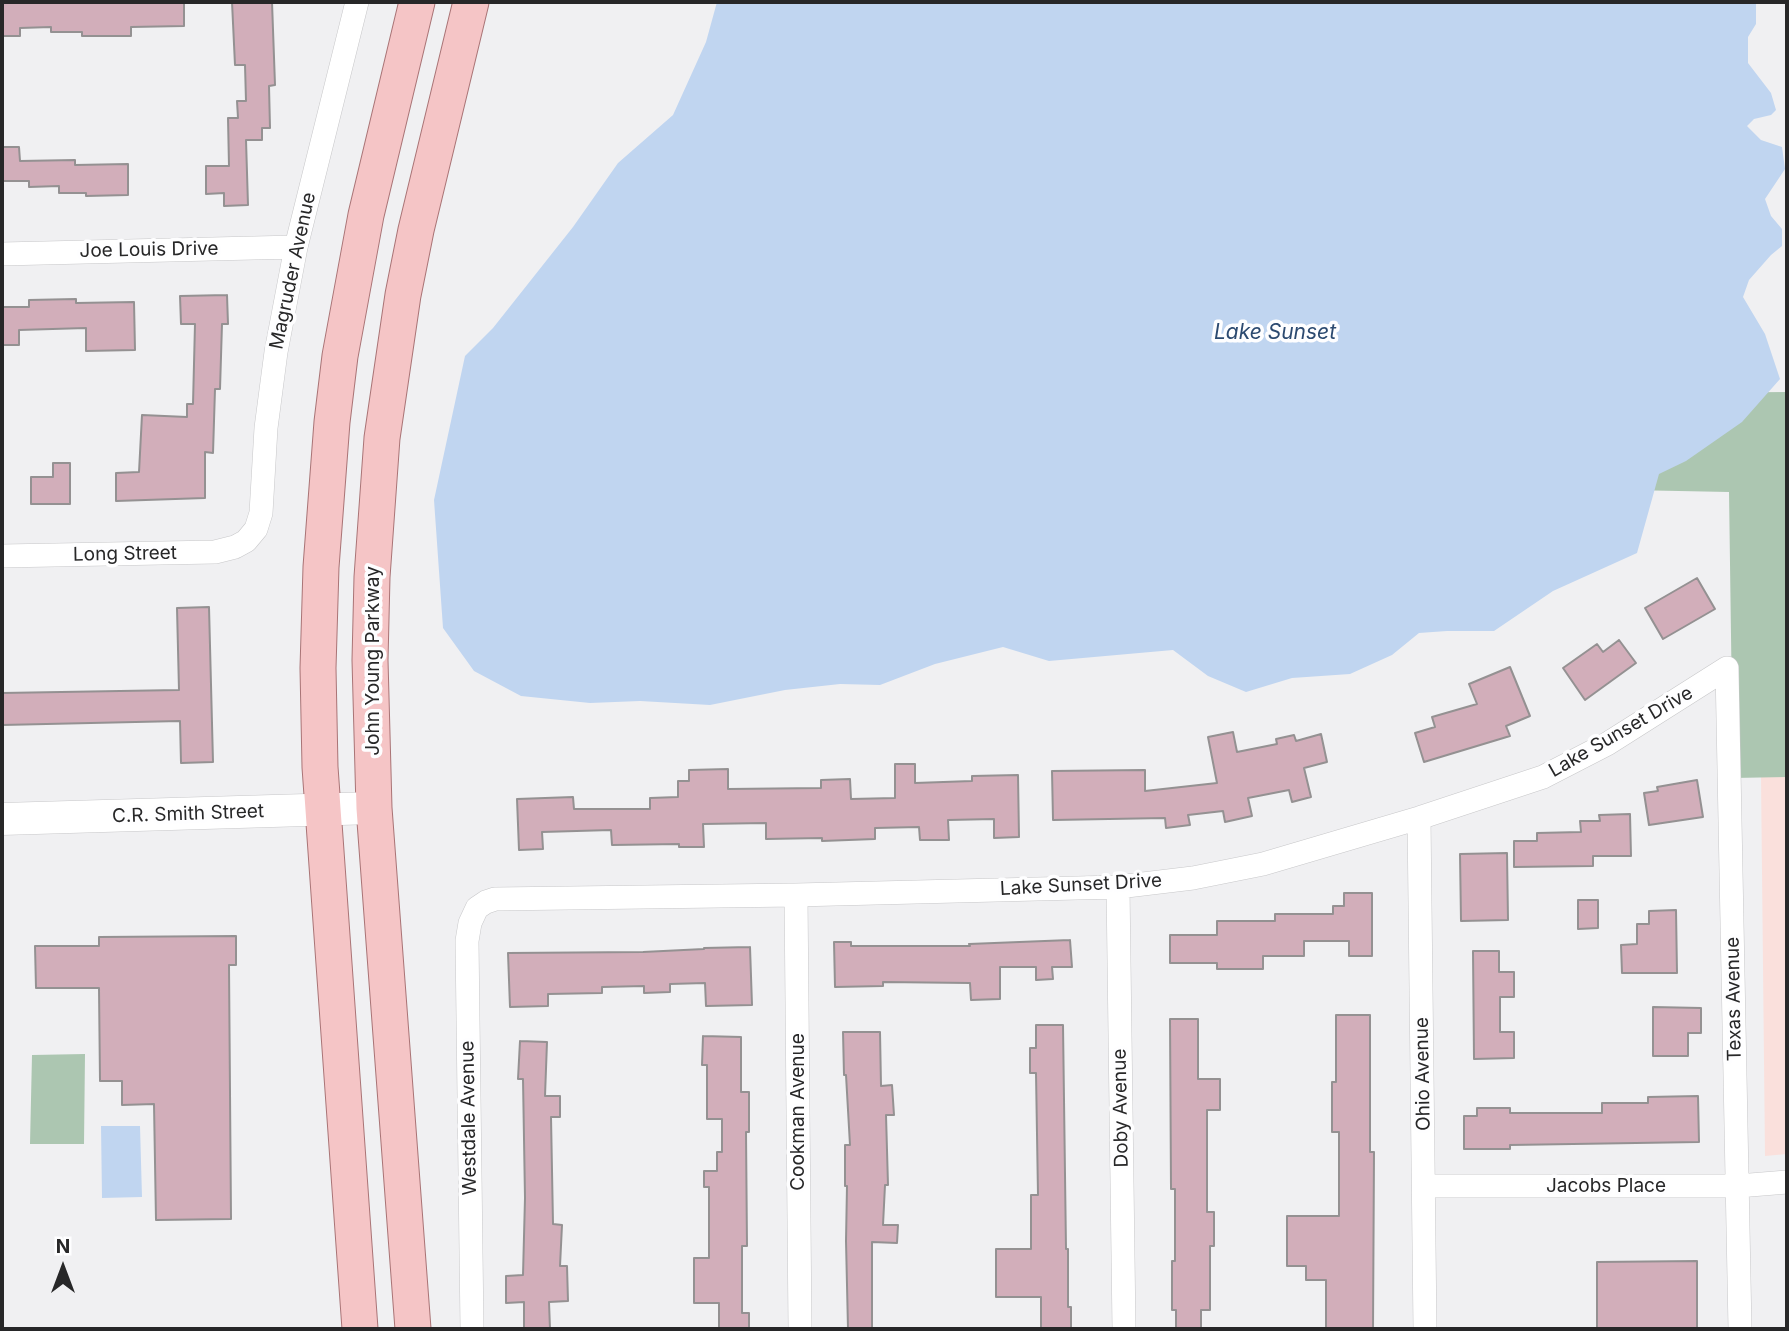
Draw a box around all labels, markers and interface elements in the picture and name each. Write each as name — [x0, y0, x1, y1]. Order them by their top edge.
street label: Magruder Avenue — [265, 190, 321, 352]
street label: Joe Louis Drive — [79, 237, 219, 263]
water label: Lake Sunset — [1214, 320, 1336, 346]
street label: Long Street — [73, 542, 177, 566]
street label: John Young Parkway — [362, 566, 384, 756]
street label: Lake Sunset Drive — [1545, 682, 1697, 782]
street label: C.R. Smith Street — [112, 800, 264, 828]
street label: Lake Sunset Drive — [999, 869, 1163, 901]
street label: Texas Avenue — [1722, 937, 1746, 1061]
street label: Ohio Avenue — [1411, 1017, 1435, 1131]
street label: Cookman Avenue — [787, 1033, 809, 1191]
street label: Westdale Avenue — [456, 1040, 482, 1196]
street label: Doby Avenue — [1109, 1048, 1133, 1168]
street label: Jacobs Place — [1546, 1175, 1666, 1197]
north arrow — [28, 1233, 98, 1303]
text: N — [56, 1235, 70, 1258]

